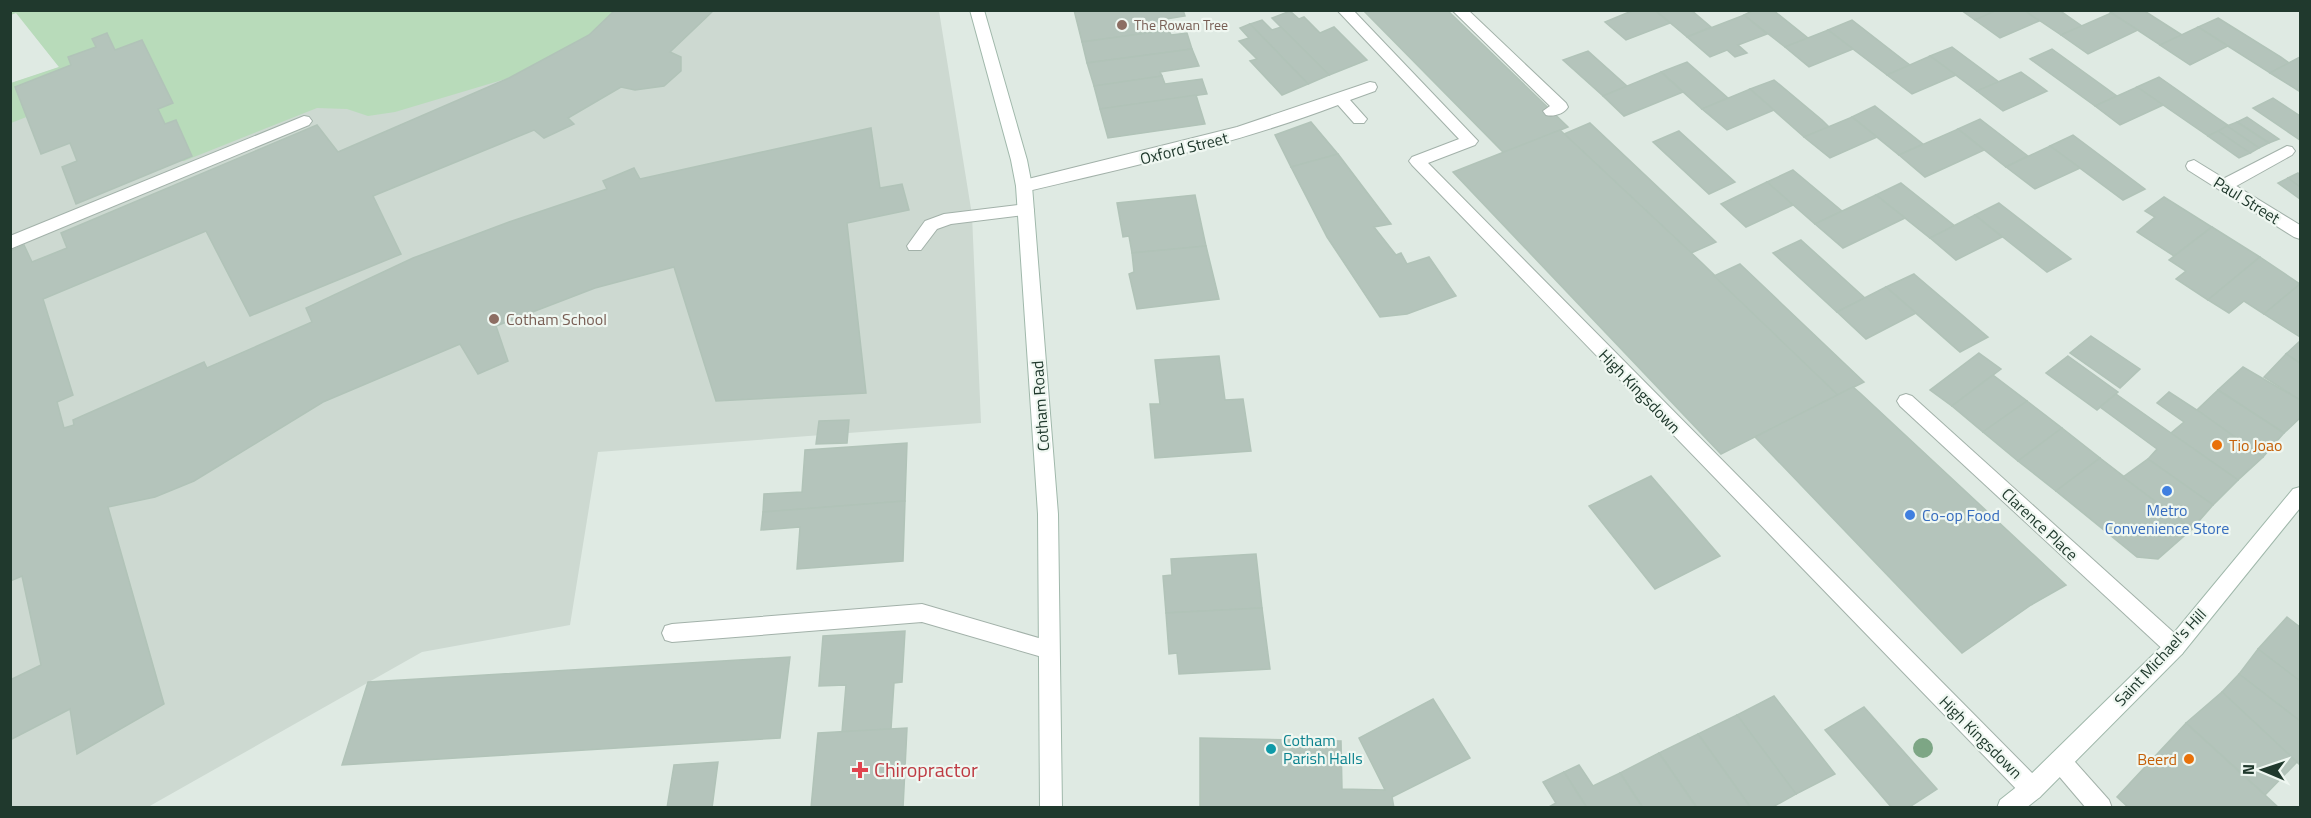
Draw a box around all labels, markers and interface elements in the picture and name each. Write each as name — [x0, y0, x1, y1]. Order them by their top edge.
place label: The Rowan Tree — [1134, 14, 1228, 35]
marker: The Rowan Tree — [1115, 18, 1129, 32]
street label: Oxford Street — [1137, 125, 1231, 171]
street label: Paul Street — [2209, 170, 2285, 230]
place label: Cotham School — [506, 307, 607, 331]
marker: Cotham School — [487, 312, 501, 326]
street label: High Kingsdown — [1593, 343, 1687, 439]
street label: Cotham Road — [1025, 360, 1055, 452]
place label: Tio Joao — [2229, 433, 2282, 457]
marker: Tio Joao — [2210, 438, 2224, 452]
street label: Clarence Place — [1996, 482, 2084, 566]
marker: Metro Convenience Store — [2160, 484, 2174, 498]
place label: Metro Convenience Store — [2105, 498, 2229, 540]
place label: Co-op Food — [1922, 503, 2000, 527]
marker: Co-op Food — [1903, 508, 1917, 522]
street label: Saint Michael's Hill — [2108, 603, 2212, 711]
street label: High Kingsdown — [1934, 690, 2028, 784]
place label: Cotham Parish Halls — [1283, 728, 1363, 770]
north arrow — [2233, 740, 2293, 800]
marker: Cotham Parish Halls — [1264, 742, 1278, 756]
place label: Beerd — [2137, 747, 2177, 771]
marker: Beerd — [2182, 752, 2196, 766]
place label: Chiropractor — [874, 754, 978, 785]
marker: Chiropractor — [851, 761, 869, 779]
text: N — [2236, 764, 2260, 775]

